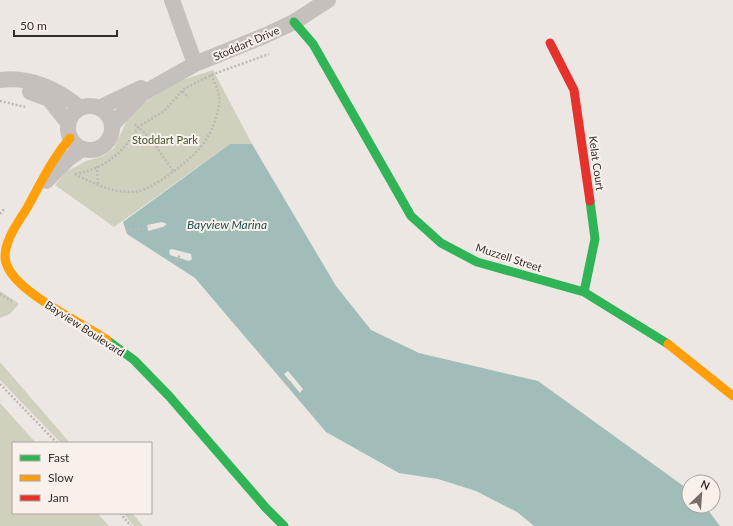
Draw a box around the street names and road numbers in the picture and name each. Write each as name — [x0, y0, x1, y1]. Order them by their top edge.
street label: Stoddart Drive — [211, 23, 281, 63]
street label: Kelat Court — [587, 135, 607, 191]
street label: Muzzell Street — [474, 240, 544, 274]
street label: Bayview Boulevard — [43, 297, 127, 359]

